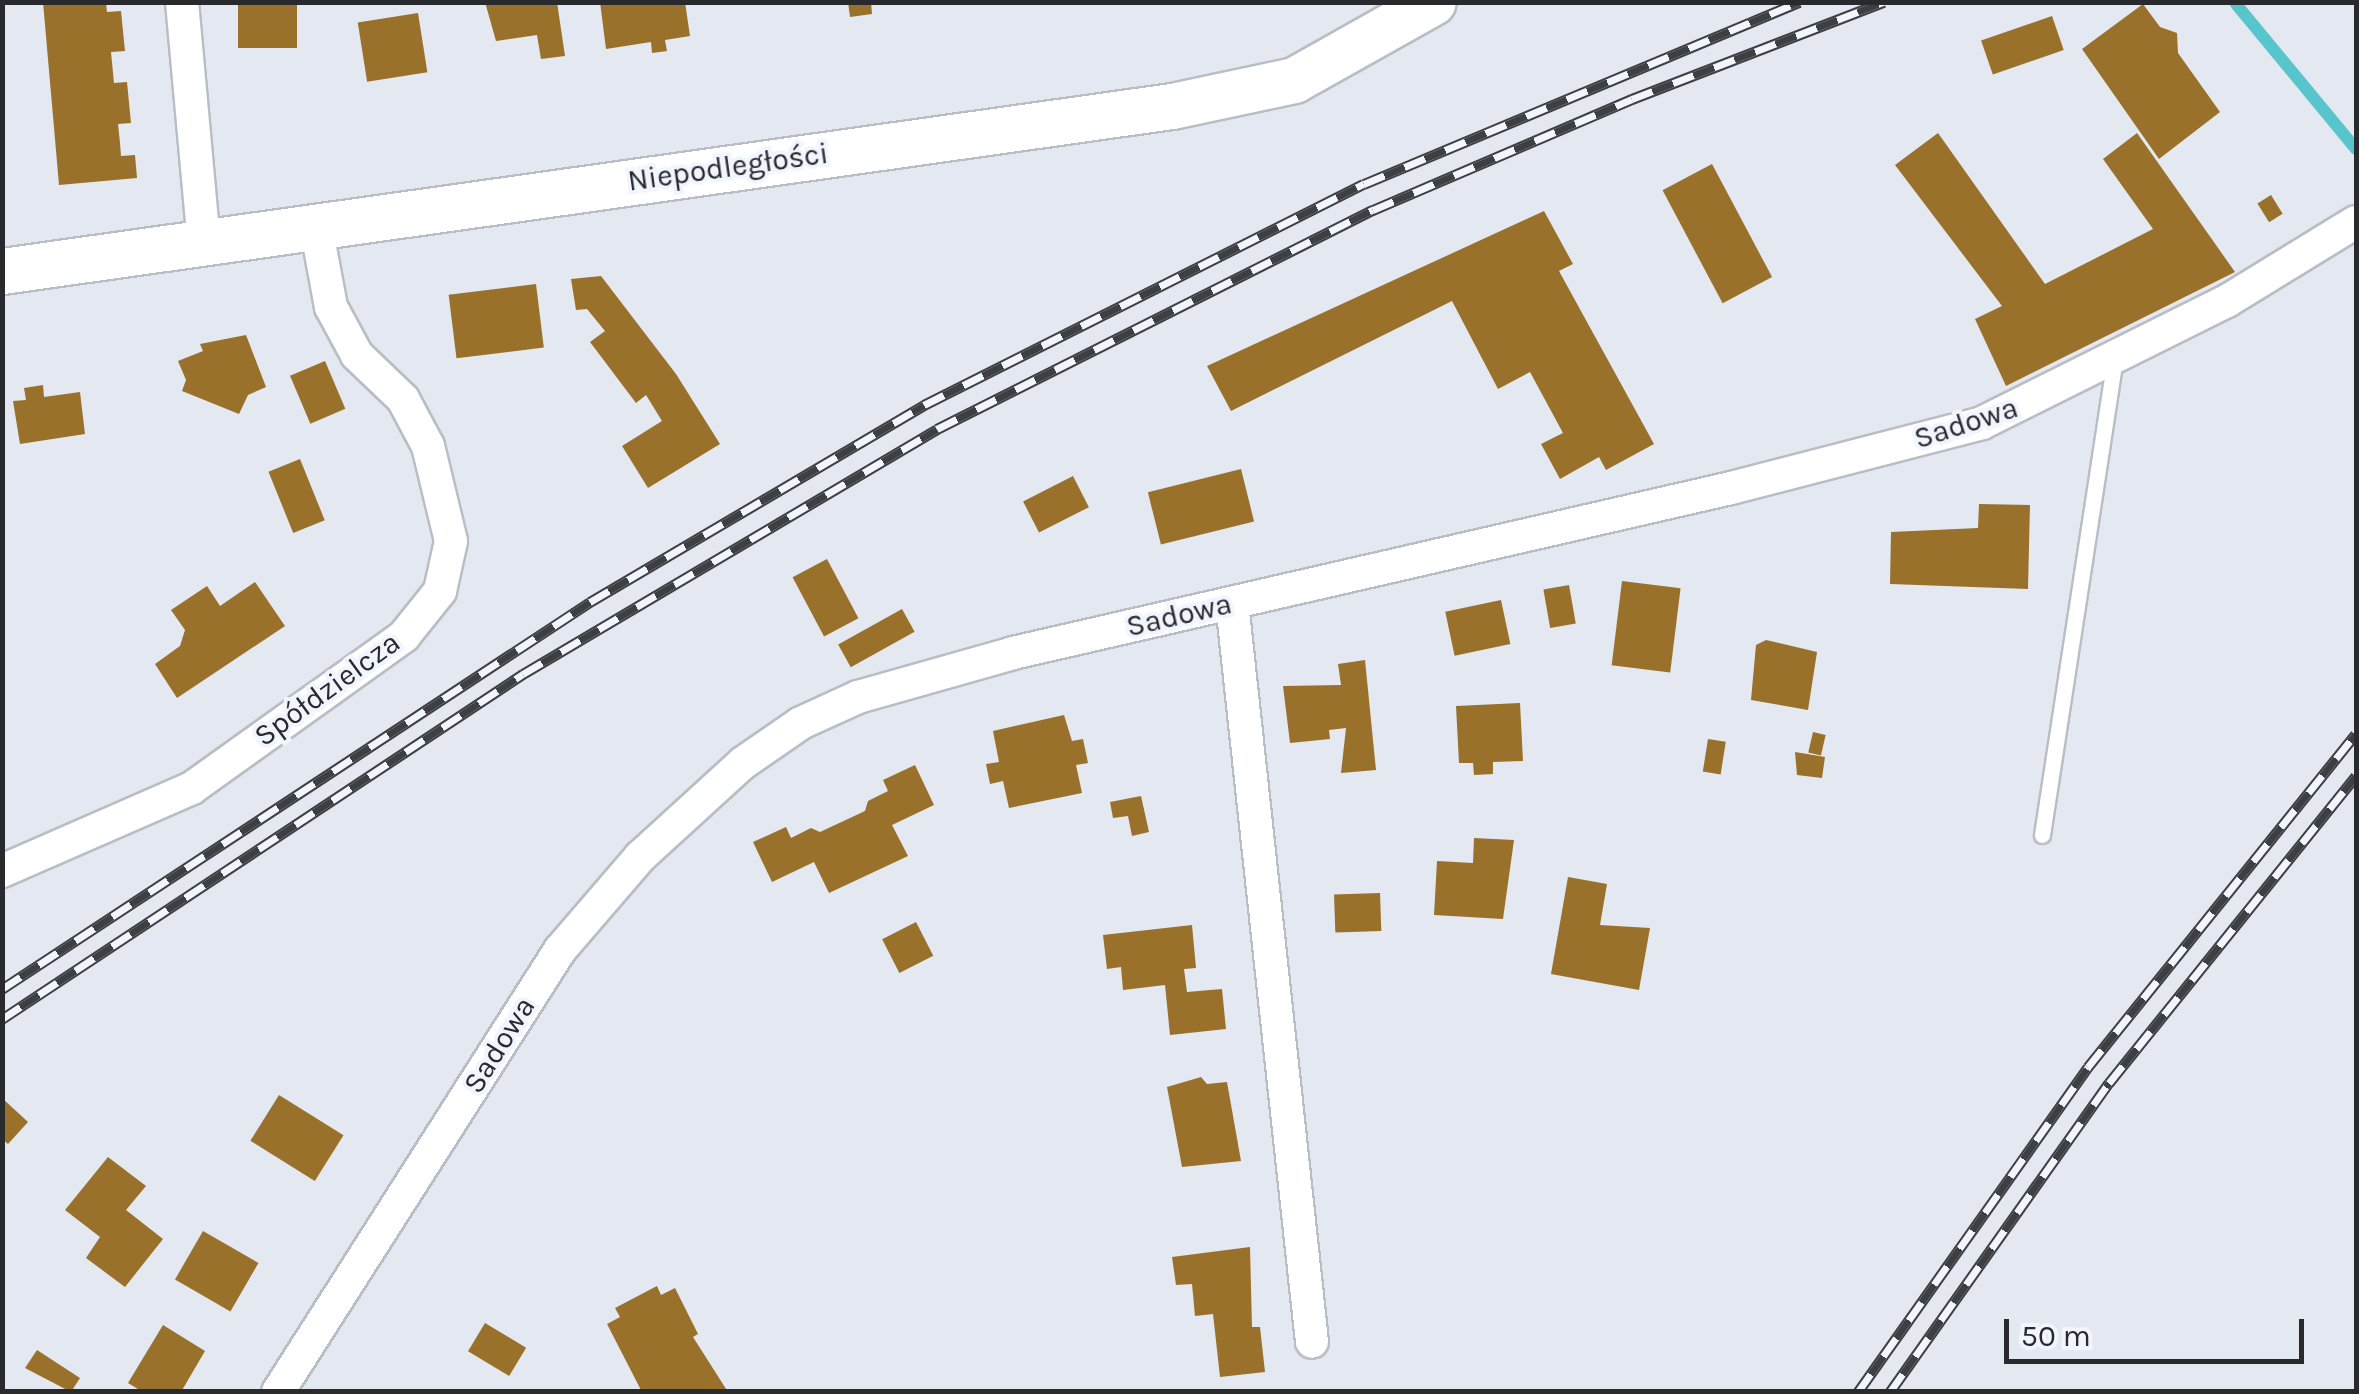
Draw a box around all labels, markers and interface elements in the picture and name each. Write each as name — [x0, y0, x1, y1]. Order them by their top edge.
street label: Niepodległości — [625, 135, 831, 199]
street label: Sadowa — [1910, 389, 2022, 457]
street label: Sadowa — [1123, 585, 1235, 645]
street label: Spółdzielcza — [247, 624, 407, 754]
street label: Sadowa — [455, 990, 543, 1100]
scale bar — [2009, 1299, 2309, 1361]
text: 50 m — [2021, 1318, 2091, 1354]

